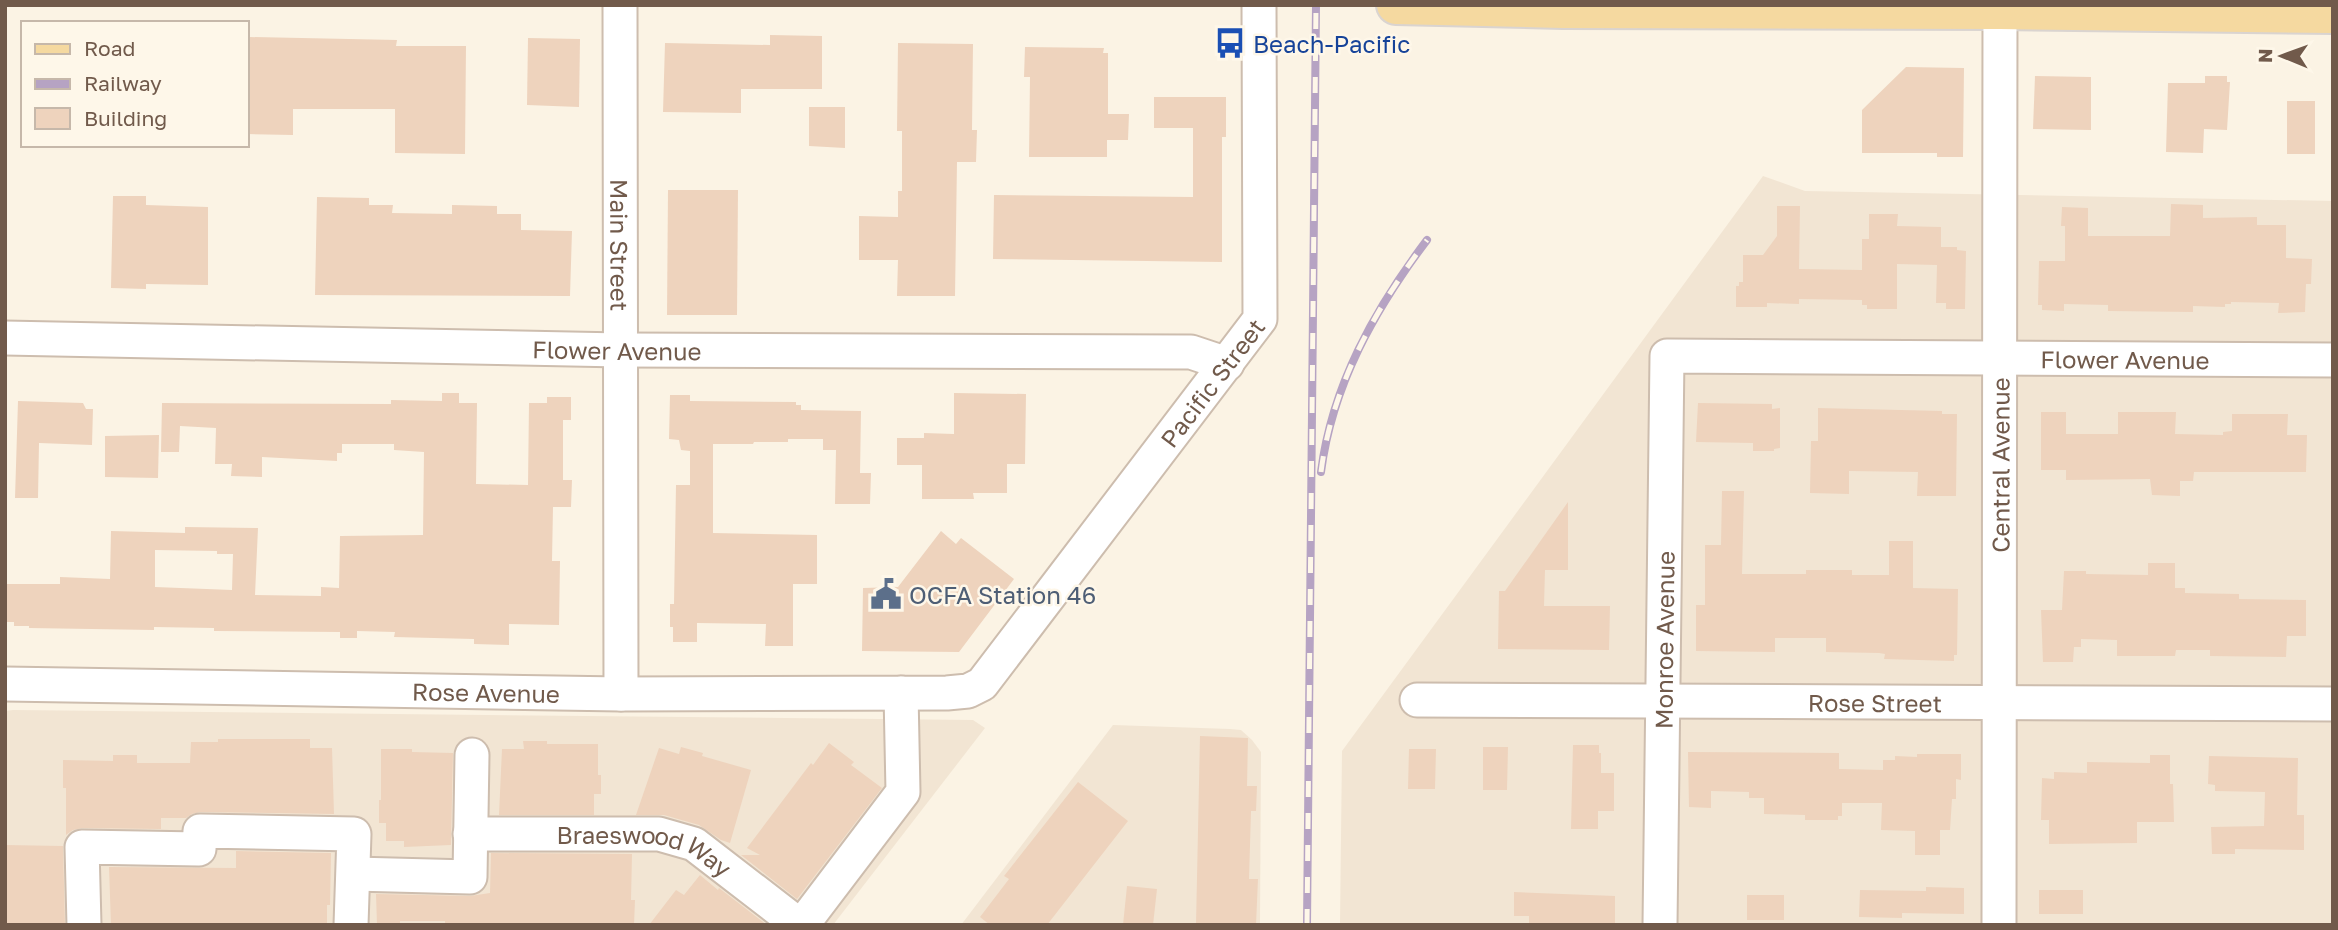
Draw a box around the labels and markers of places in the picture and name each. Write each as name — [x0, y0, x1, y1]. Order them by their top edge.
bus stop icon: Beach-Pacific — [1213, 26, 1247, 60]
place label: Beach-Pacific — [1253, 29, 1410, 58]
public building icon: OCFA Station 46 — [869, 577, 903, 611]
place label: OCFA Station 46 — [909, 580, 1096, 609]

